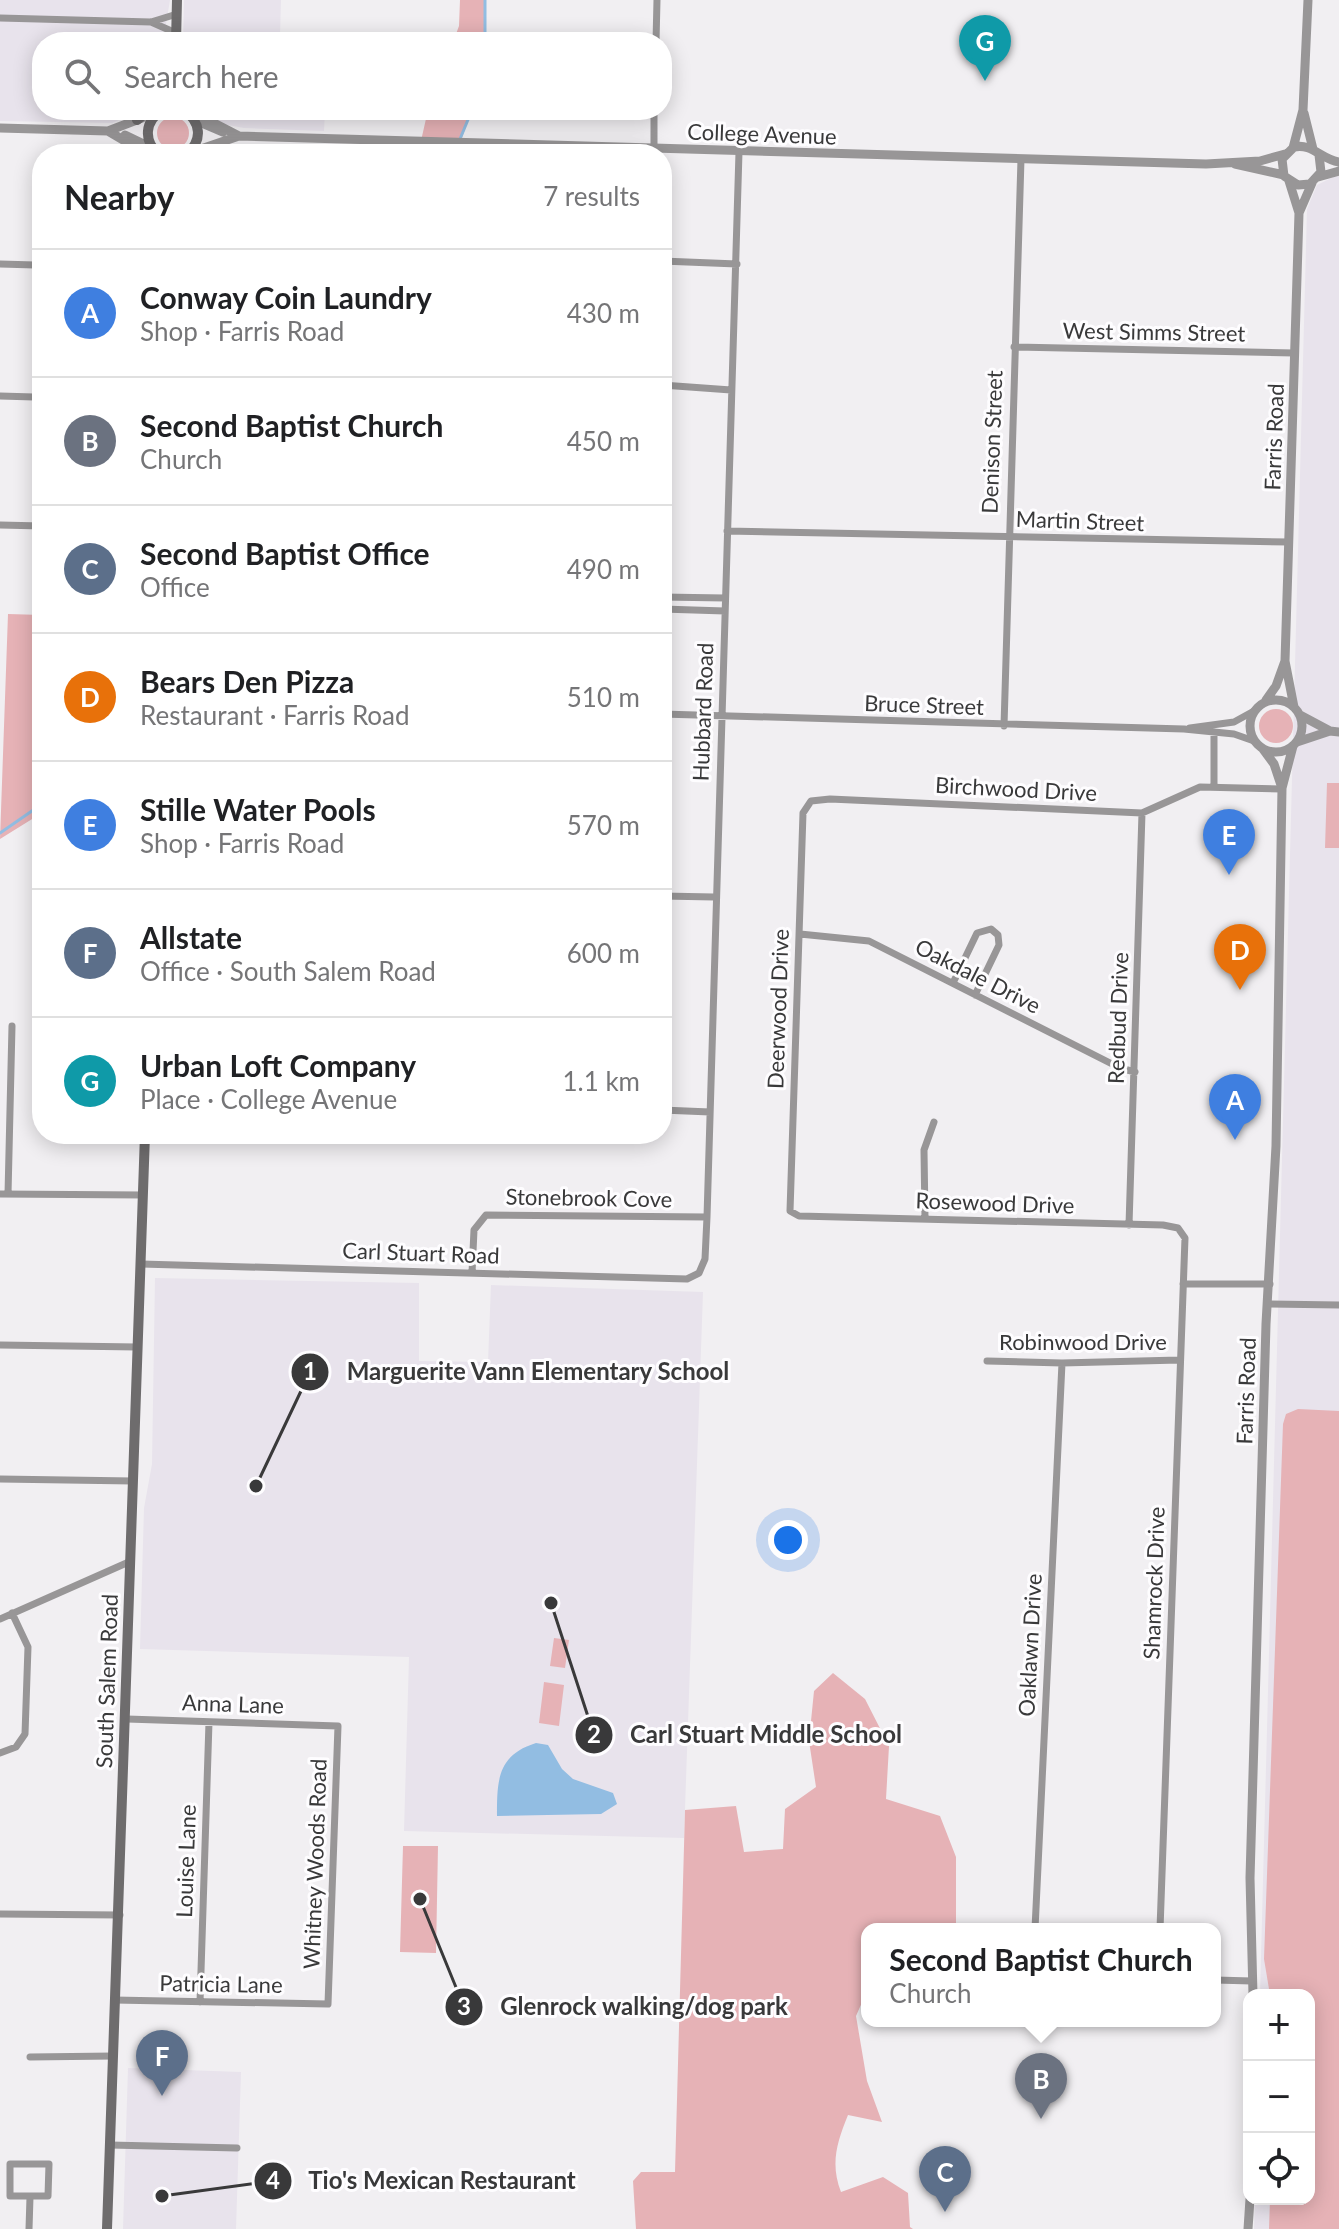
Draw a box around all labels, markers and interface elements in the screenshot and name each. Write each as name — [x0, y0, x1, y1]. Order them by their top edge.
pin: G — [959, 15, 1011, 81]
search box — [32, 32, 672, 120]
icon: search — [60, 54, 104, 98]
text: Search here — [124, 58, 279, 94]
street label: College Avenue — [687, 117, 837, 150]
text: Nearby — [64, 176, 175, 217]
text: 7 results — [543, 180, 640, 212]
text: Conway Coin Laundry — [140, 279, 432, 315]
text: A — [81, 297, 99, 329]
text: 430 m — [567, 297, 640, 329]
text: Shop · Farris Road — [140, 315, 344, 347]
street label: West Simms Street — [1062, 316, 1246, 347]
street label: Denison Street — [976, 370, 1008, 514]
street label: Farris Road — [1258, 383, 1289, 491]
text: Second Baptist Church — [140, 407, 443, 443]
text: B — [81, 425, 99, 457]
text: 450 m — [567, 425, 640, 457]
text: Church — [140, 443, 222, 475]
street label: Martin Street — [1015, 505, 1145, 536]
text: Second Baptist Office — [140, 535, 430, 571]
text: C — [81, 553, 99, 585]
text: 490 m — [567, 553, 640, 585]
text: Office — [140, 571, 210, 603]
street label: Hubbard Road — [687, 642, 718, 782]
text: Bears Den Pizza — [140, 663, 354, 699]
text: D — [80, 681, 100, 713]
text: 510 m — [567, 681, 640, 713]
street label: Bruce Street — [864, 689, 984, 720]
text: Restaurant · Farris Road — [140, 699, 410, 731]
street label: Birchwood Drive — [934, 771, 1098, 806]
text: Stille Water Pools — [140, 791, 376, 827]
text: E — [83, 809, 97, 841]
text: 570 m — [567, 809, 640, 841]
pin: E — [1203, 809, 1255, 875]
text: Shop · Farris Road — [140, 827, 344, 859]
text: Allstate — [140, 919, 242, 955]
pin: D — [1214, 924, 1266, 990]
street label: Deerwood Drive — [761, 928, 794, 1090]
street label: Oakdale Drive — [911, 932, 1045, 1019]
text: F — [83, 937, 97, 969]
text: 600 m — [567, 937, 640, 969]
street label: Redbud Drive — [1102, 952, 1133, 1084]
text: Office · South Salem Road — [140, 955, 436, 987]
text: Urban Loft Company — [140, 1047, 416, 1083]
text: G — [81, 1065, 99, 1097]
text: 1.1 km — [562, 1065, 640, 1097]
pin: A — [1209, 1074, 1261, 1140]
text: Place · College Avenue — [140, 1083, 397, 1115]
street label: Stonebrook Cove — [505, 1183, 673, 1212]
street label: Rosewood Drive — [915, 1186, 1075, 1219]
street label: Carl Stuart Road — [342, 1236, 500, 1269]
street label: Robinwood Drive — [999, 1328, 1167, 1355]
street label: Farris Road — [1230, 1337, 1261, 1445]
callout: Marguerite Vann Elementary School — [290, 1348, 746, 1396]
text: 1 — [303, 1356, 317, 1385]
text: Marguerite Vann Elementary School — [347, 1356, 729, 1385]
street label: Shamrock Drive — [1137, 1506, 1170, 1660]
your location — [768, 1520, 808, 1560]
street label: Oaklawn Drive — [1012, 1573, 1047, 1717]
street label: South Salem Road — [90, 1593, 123, 1769]
street label: Anna Lane — [182, 1688, 285, 1719]
callout: Carl Stuart Middle School — [574, 1711, 918, 1759]
text: 2 — [587, 1719, 601, 1748]
text: Carl Stuart Middle School — [630, 1719, 902, 1748]
street label: Whitney Woods Road — [297, 1758, 332, 1970]
street label: Louise Lane — [170, 1804, 201, 1918]
popup — [861, 1923, 1221, 2027]
text: Second Baptist Church — [889, 1941, 1193, 1977]
street label: Patricia Lane — [159, 1969, 283, 1998]
text: Church — [889, 1977, 972, 2009]
callout: Glenrock walking/dog park — [444, 1983, 805, 2031]
map controls — [1243, 1989, 1315, 2205]
button: + — [1243, 1989, 1315, 2061]
text: 3 — [457, 1991, 471, 2020]
text: Glenrock walking/dog park — [500, 1991, 788, 2020]
pin: F — [136, 2030, 188, 2096]
pin: B — [1015, 2053, 1067, 2119]
button: − — [1243, 2061, 1315, 2133]
button: locate — [1243, 2133, 1315, 2205]
pin: C — [919, 2146, 971, 2212]
callout: Tio's Mexican Restaurant — [253, 2157, 592, 2205]
text: 4 — [266, 2165, 280, 2194]
text: Tio's Mexican Restaurant — [308, 2165, 576, 2194]

